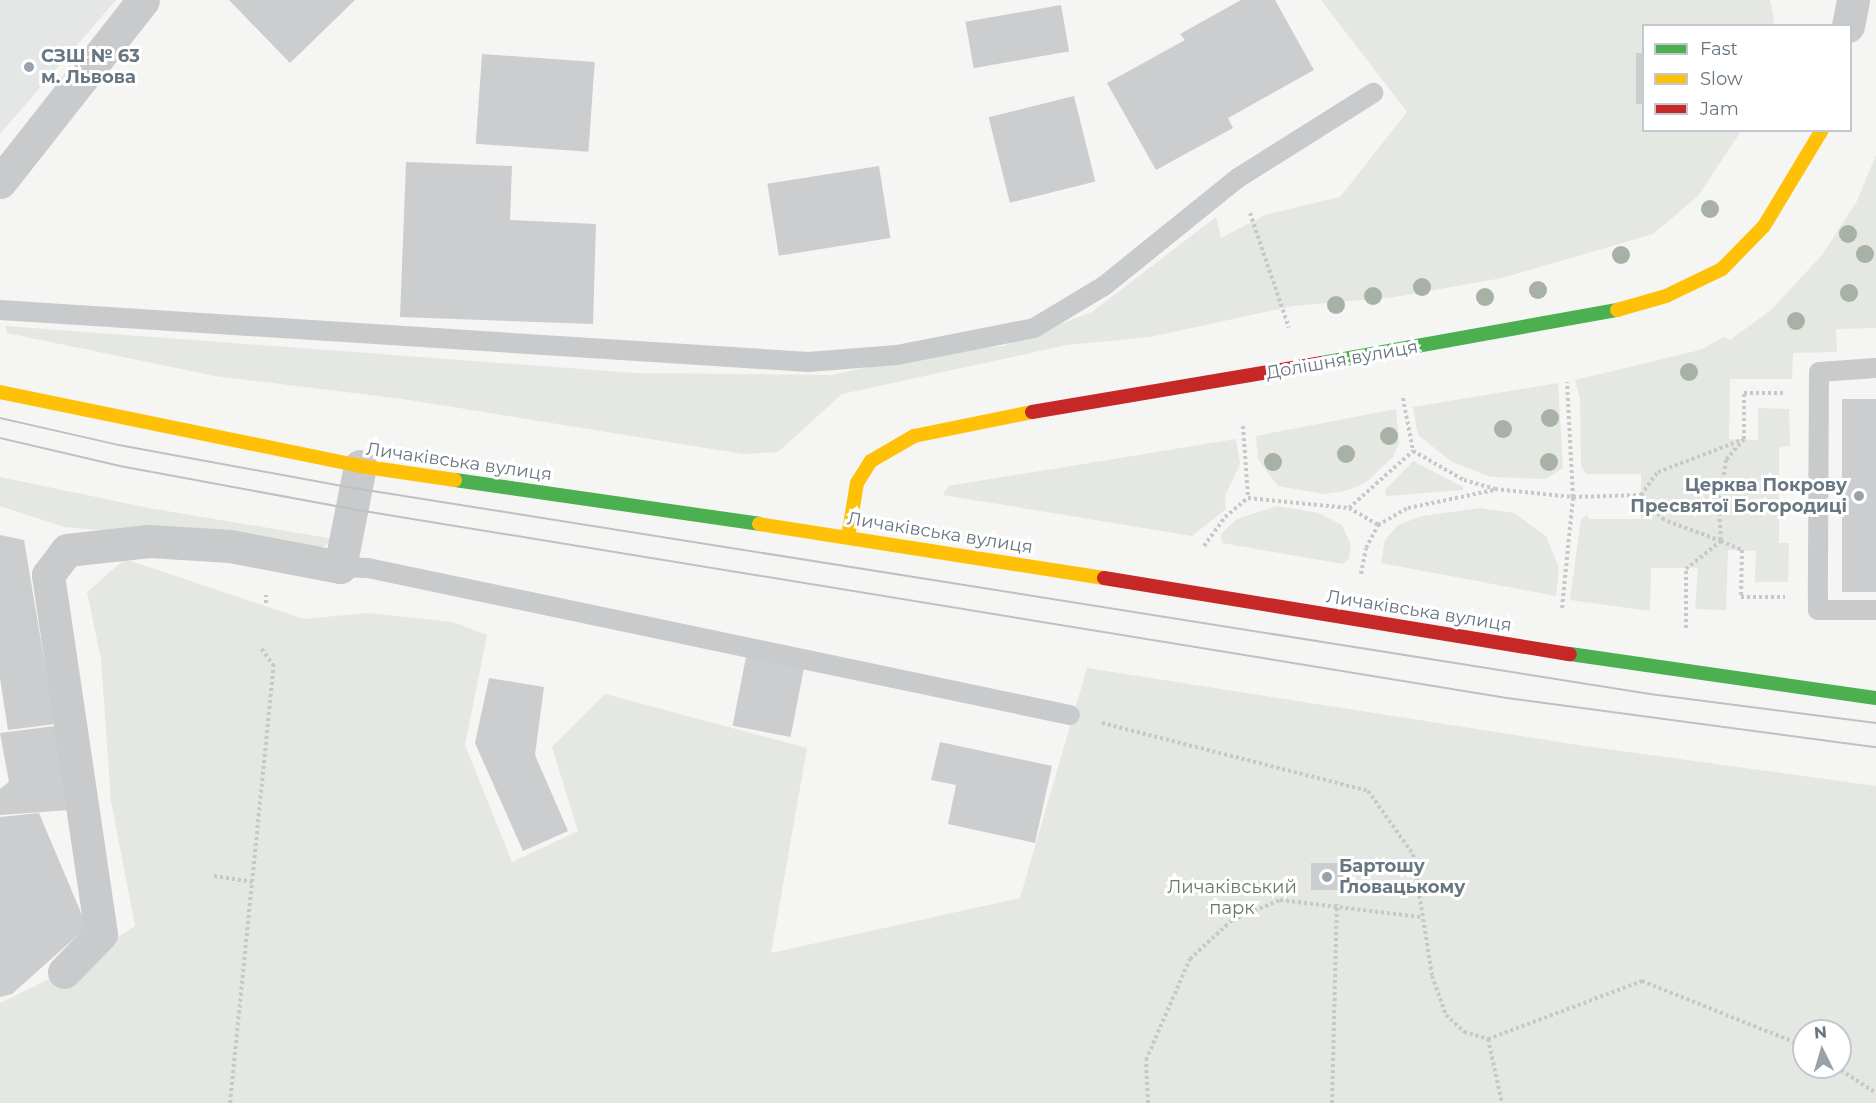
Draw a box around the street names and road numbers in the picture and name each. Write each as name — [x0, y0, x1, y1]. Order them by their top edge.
street label: Долішня вулиця — [1264, 336, 1420, 384]
street label: Личаківська вулиця — [365, 438, 553, 486]
street label: Личаківська вулиця — [846, 508, 1034, 558]
street label: Личаківська вулиця — [1325, 586, 1513, 636]

